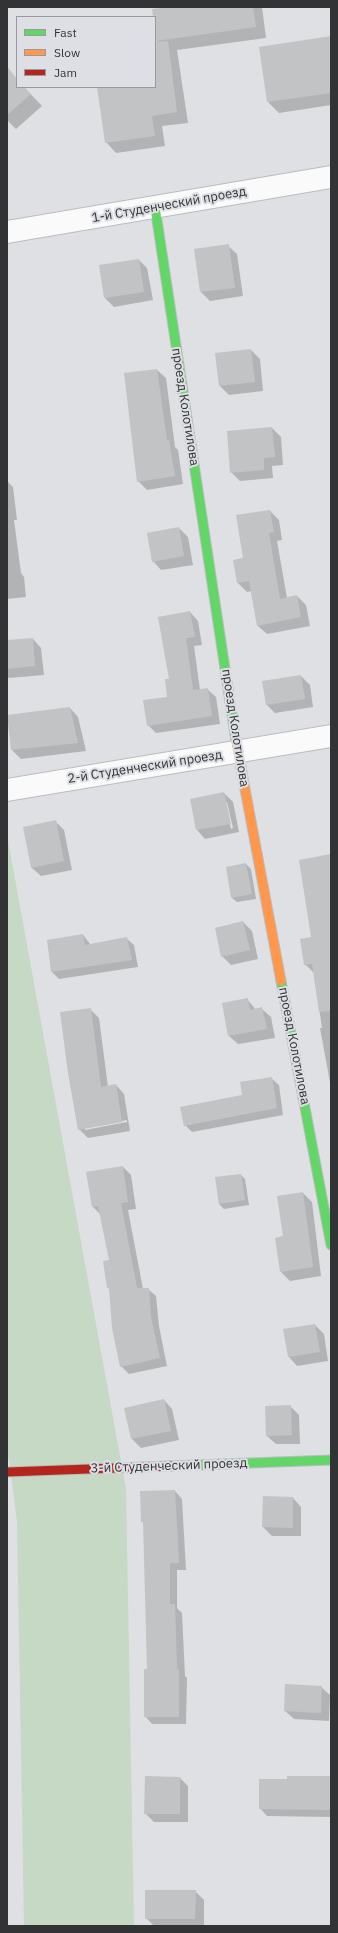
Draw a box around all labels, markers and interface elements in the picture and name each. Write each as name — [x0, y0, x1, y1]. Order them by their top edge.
legend — [16, 16, 156, 88]
text: Fast — [54, 25, 77, 40]
text: Slow — [54, 45, 80, 60]
text: Jam — [54, 65, 77, 80]
street label: 1-й Студенческий проезд — [90, 184, 248, 226]
street label: проезд Колотилова — [168, 347, 202, 467]
street label: проезд Колотилова — [218, 668, 252, 788]
street label: 2-й Студенческий проезд — [66, 747, 224, 787]
street label: проезд Колотилова — [275, 986, 313, 1106]
street label: 3-й Студенческий проезд — [90, 1455, 248, 1477]

